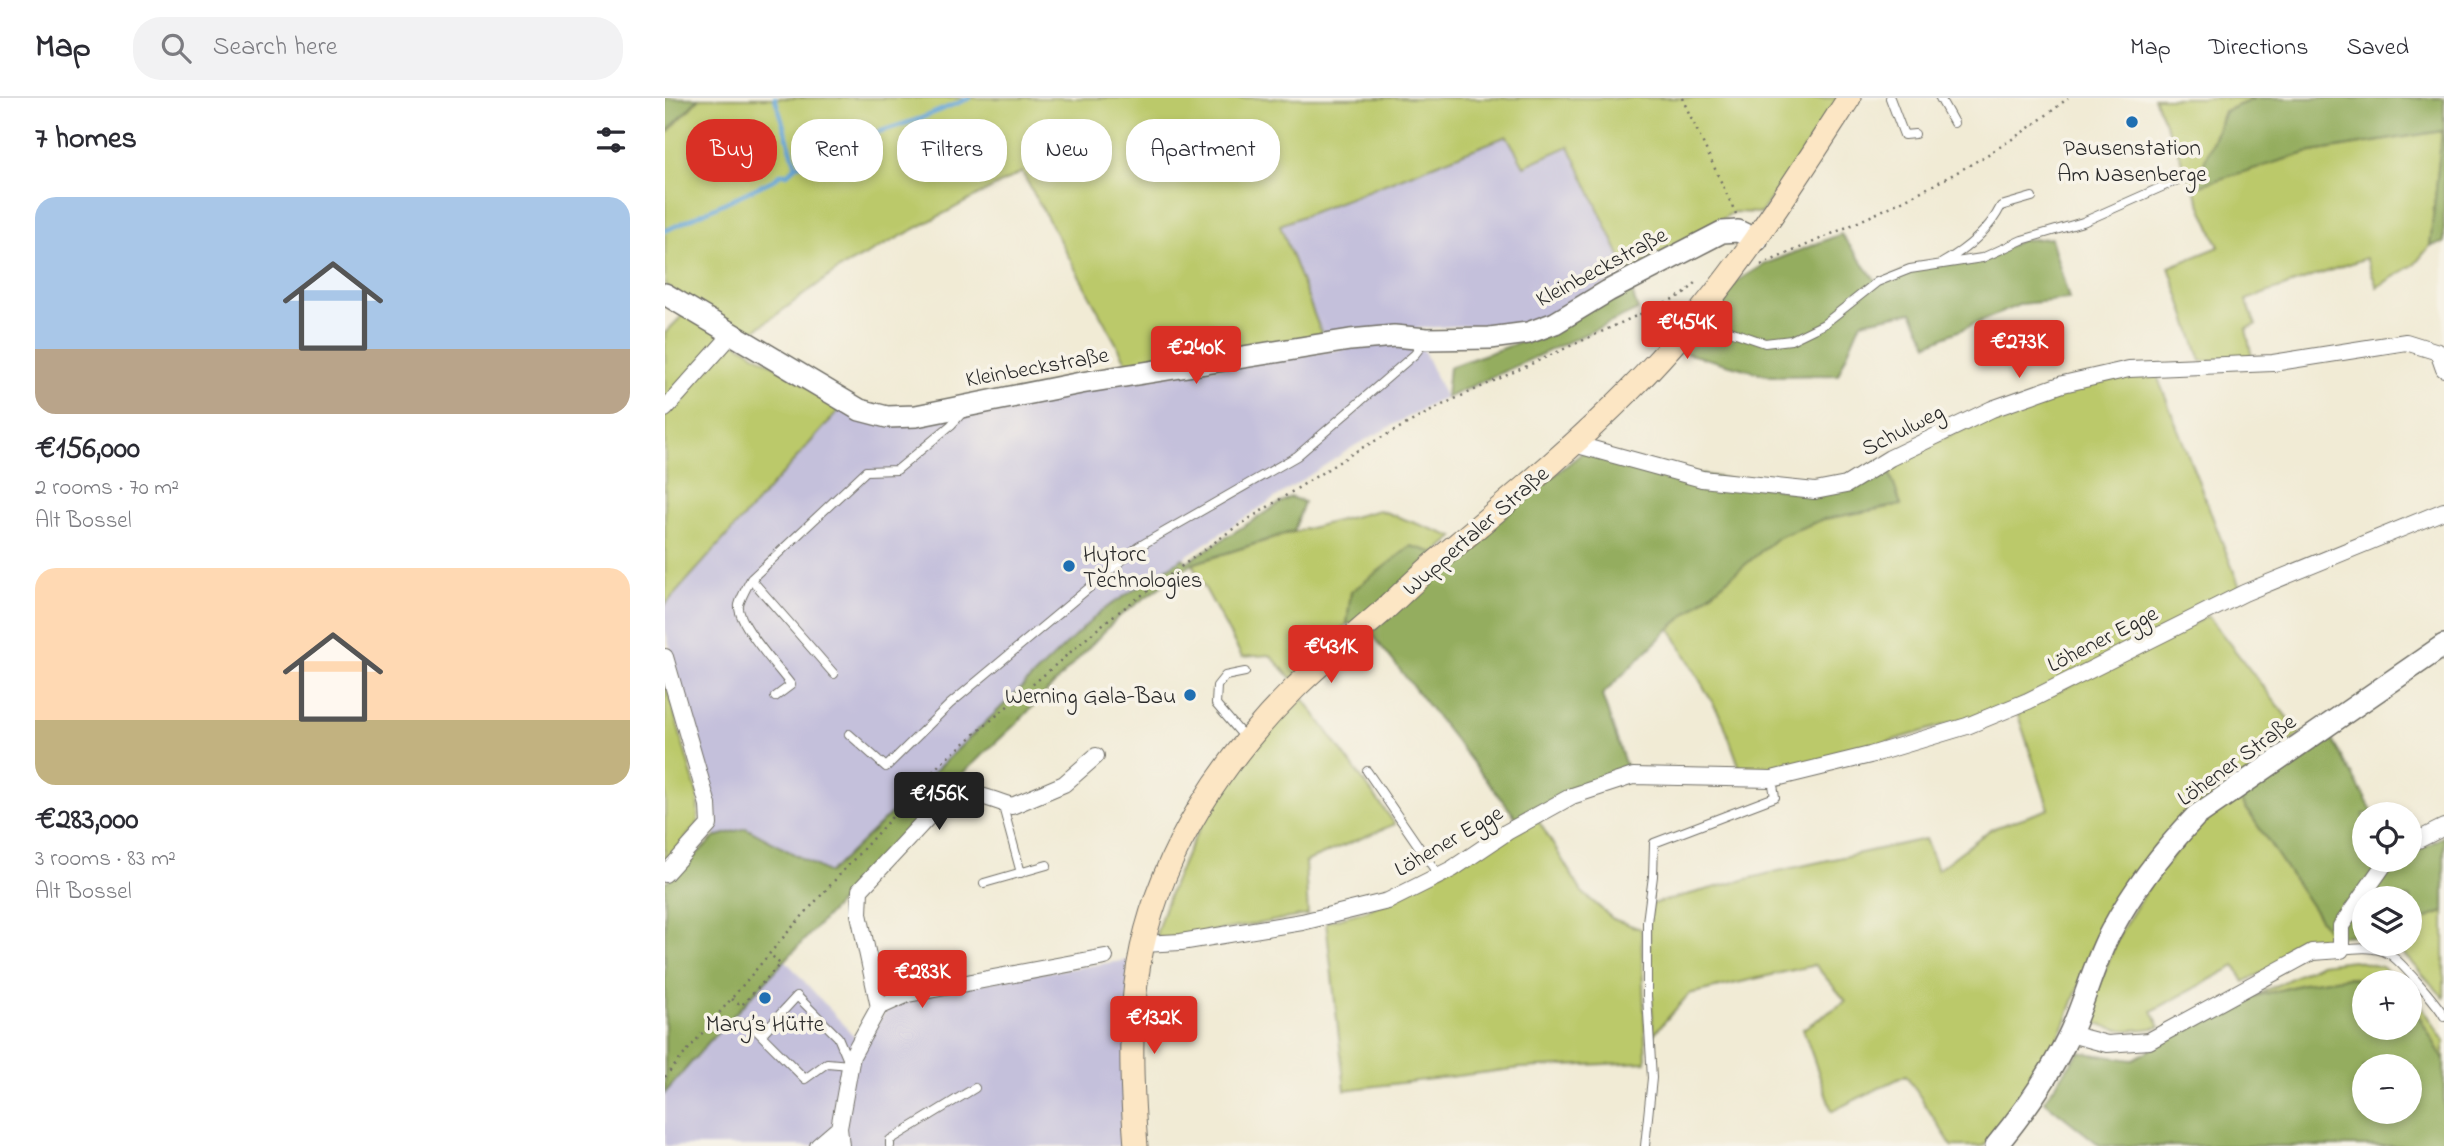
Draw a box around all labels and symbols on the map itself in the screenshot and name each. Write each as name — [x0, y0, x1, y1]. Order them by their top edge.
marker: Pausenstation Am Nasenberge — [2124, 114, 2140, 130]
place label: Pausenstation Am Nasenberge — [2057, 133, 2207, 193]
street label: Kleinbeckstraße — [1530, 219, 1674, 317]
pin: €454K — [1638, 302, 1736, 361]
pin: €273K — [1970, 320, 2068, 380]
pin: €240K — [1147, 327, 1245, 386]
street label: Kleinbeckstraße — [963, 340, 1112, 397]
street label: Schulweg — [1856, 396, 1951, 467]
street label: Wuppertaler Straße — [1396, 458, 1558, 605]
place label: Hytorc Technologies — [1083, 539, 1203, 599]
marker: Hytorc Technologies — [1061, 558, 1077, 574]
street label: Löhener Egge — [2042, 598, 2165, 683]
pin: €431K — [1282, 626, 1380, 685]
place label: Werning Gala-Bau — [1005, 681, 1176, 715]
marker: Werning Gala-Bau — [1182, 687, 1198, 703]
street label: Löhener Straße — [2171, 706, 2304, 815]
pin: €156K — [890, 772, 988, 832]
street label: Löhener Egge — [1389, 797, 1511, 887]
pin: €283K — [873, 950, 971, 1010]
marker: Mary’s Hütte — [757, 990, 773, 1006]
pin: €132K — [1105, 996, 1203, 1056]
place label: Mary’s Hütte — [706, 1009, 825, 1044]

